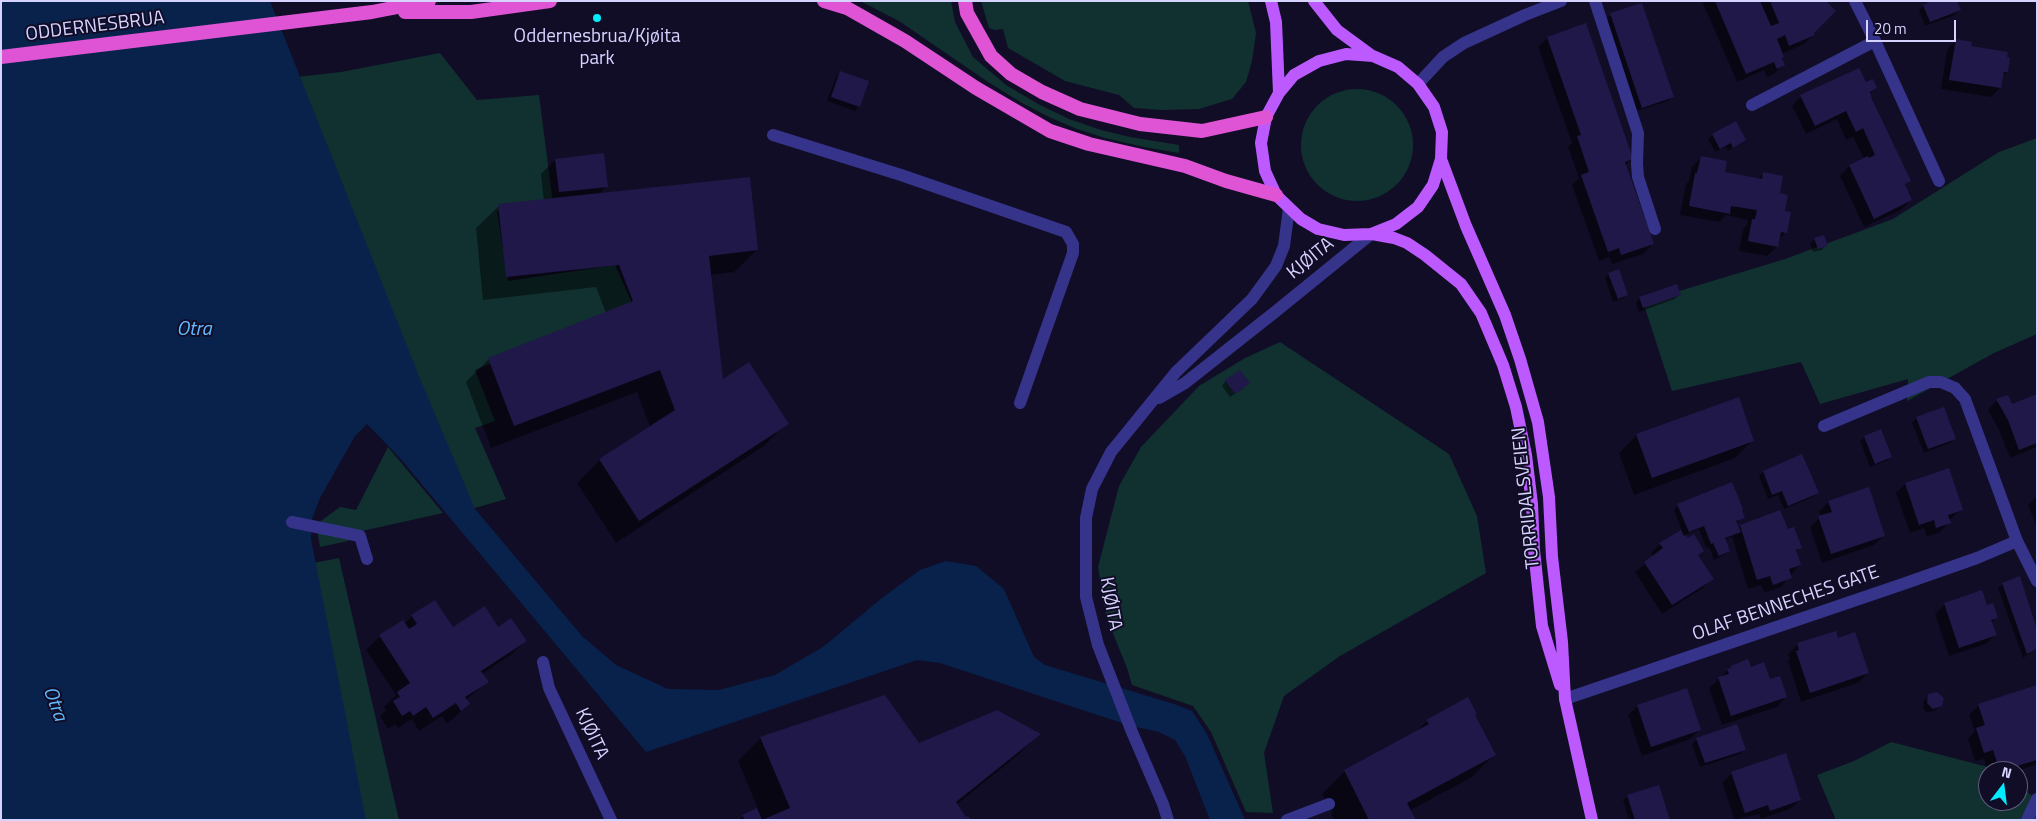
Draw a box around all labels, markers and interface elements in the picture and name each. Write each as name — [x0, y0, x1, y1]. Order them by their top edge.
street label: ODDERNESBRUA — [24, 7, 166, 47]
scale bar — [1868, 10, 1958, 42]
marker: Oddernesbrua/Kjøita park — [591, 12, 603, 24]
text: 20 m — [1874, 17, 1907, 40]
place label: Oddernesbrua/Kjøita park — [514, 26, 680, 70]
street label: KJØITA — [1283, 233, 1339, 285]
water label: Otra — [177, 318, 211, 342]
street label: TORRIDALSVEIEN — [1508, 426, 1546, 570]
street label: OLAF BENNECHES GATE — [1690, 561, 1882, 647]
street label: KJØITA — [1094, 575, 1126, 633]
water label: Otra — [37, 683, 71, 725]
street label: KJØITA — [569, 705, 613, 763]
north arrow — [1978, 761, 2028, 811]
text: N — [1999, 761, 2014, 783]

